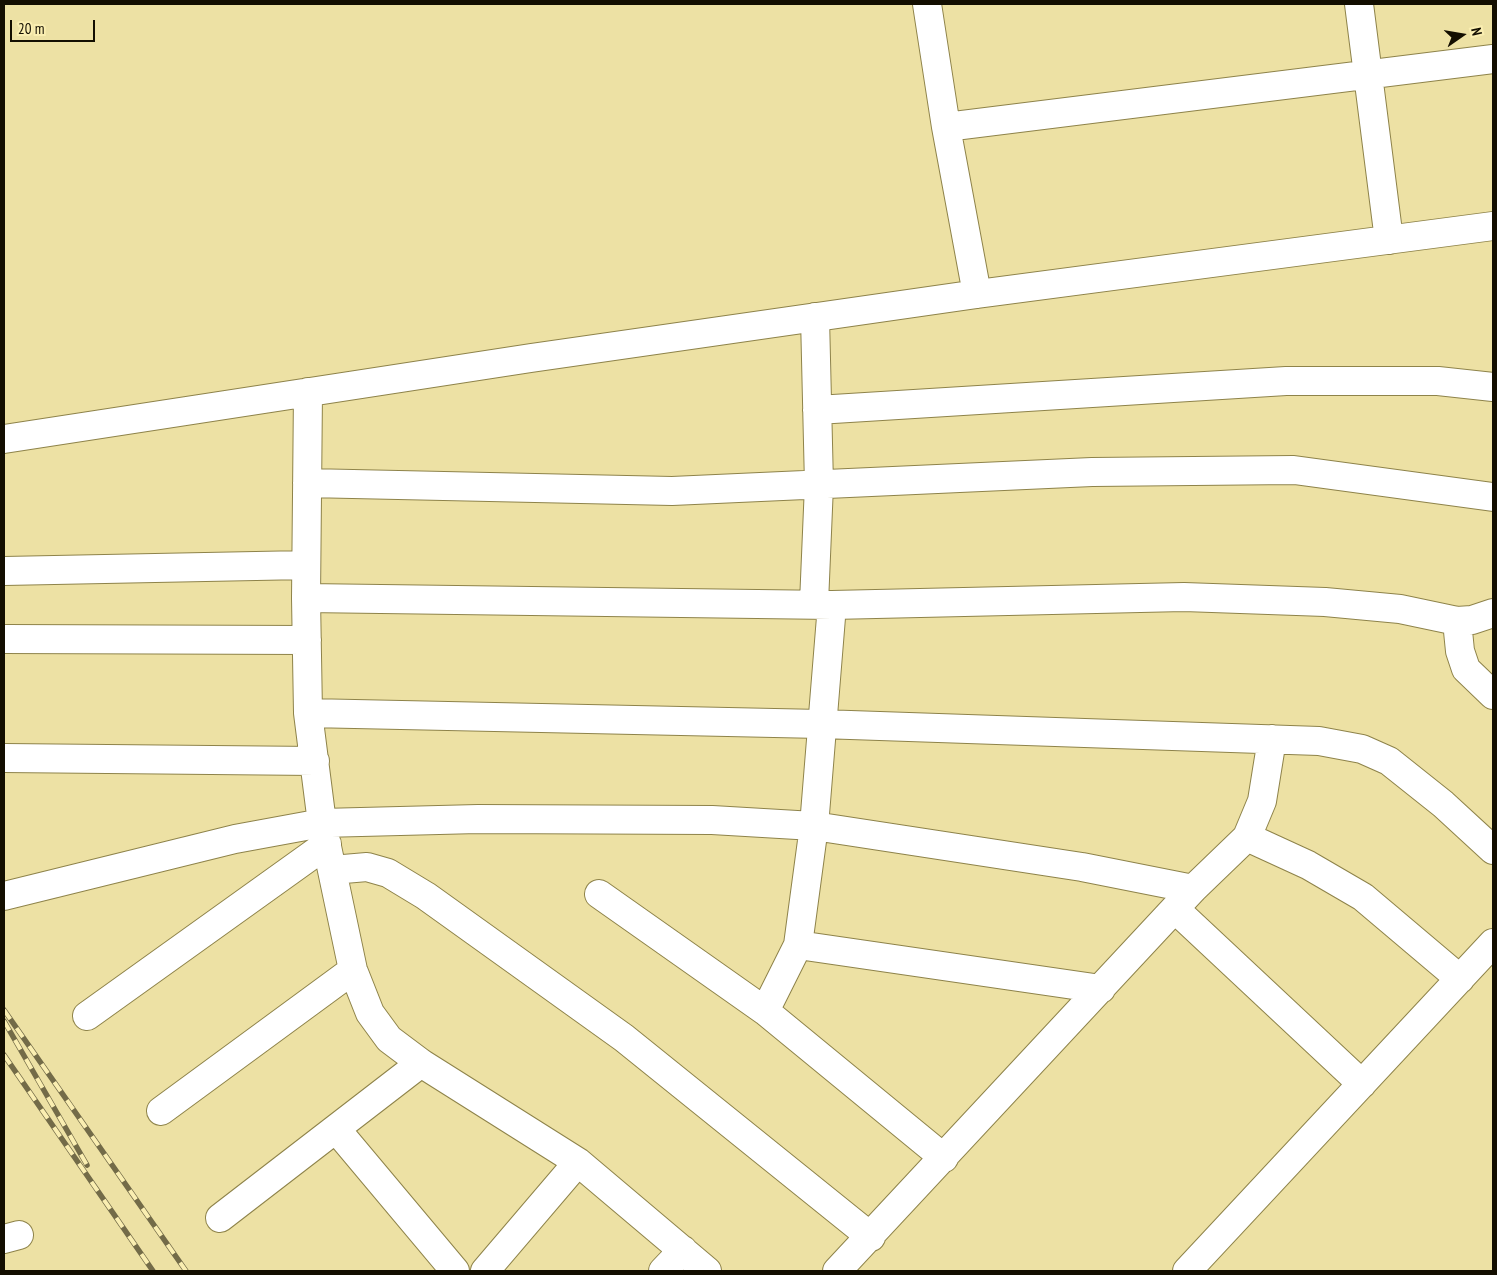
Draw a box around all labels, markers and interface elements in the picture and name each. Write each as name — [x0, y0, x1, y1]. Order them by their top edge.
scale bar — [12, 10, 98, 42]
north arrow — [1437, 10, 1487, 60]
text: 20 m — [18, 19, 44, 38]
text: N — [1467, 26, 1486, 37]

